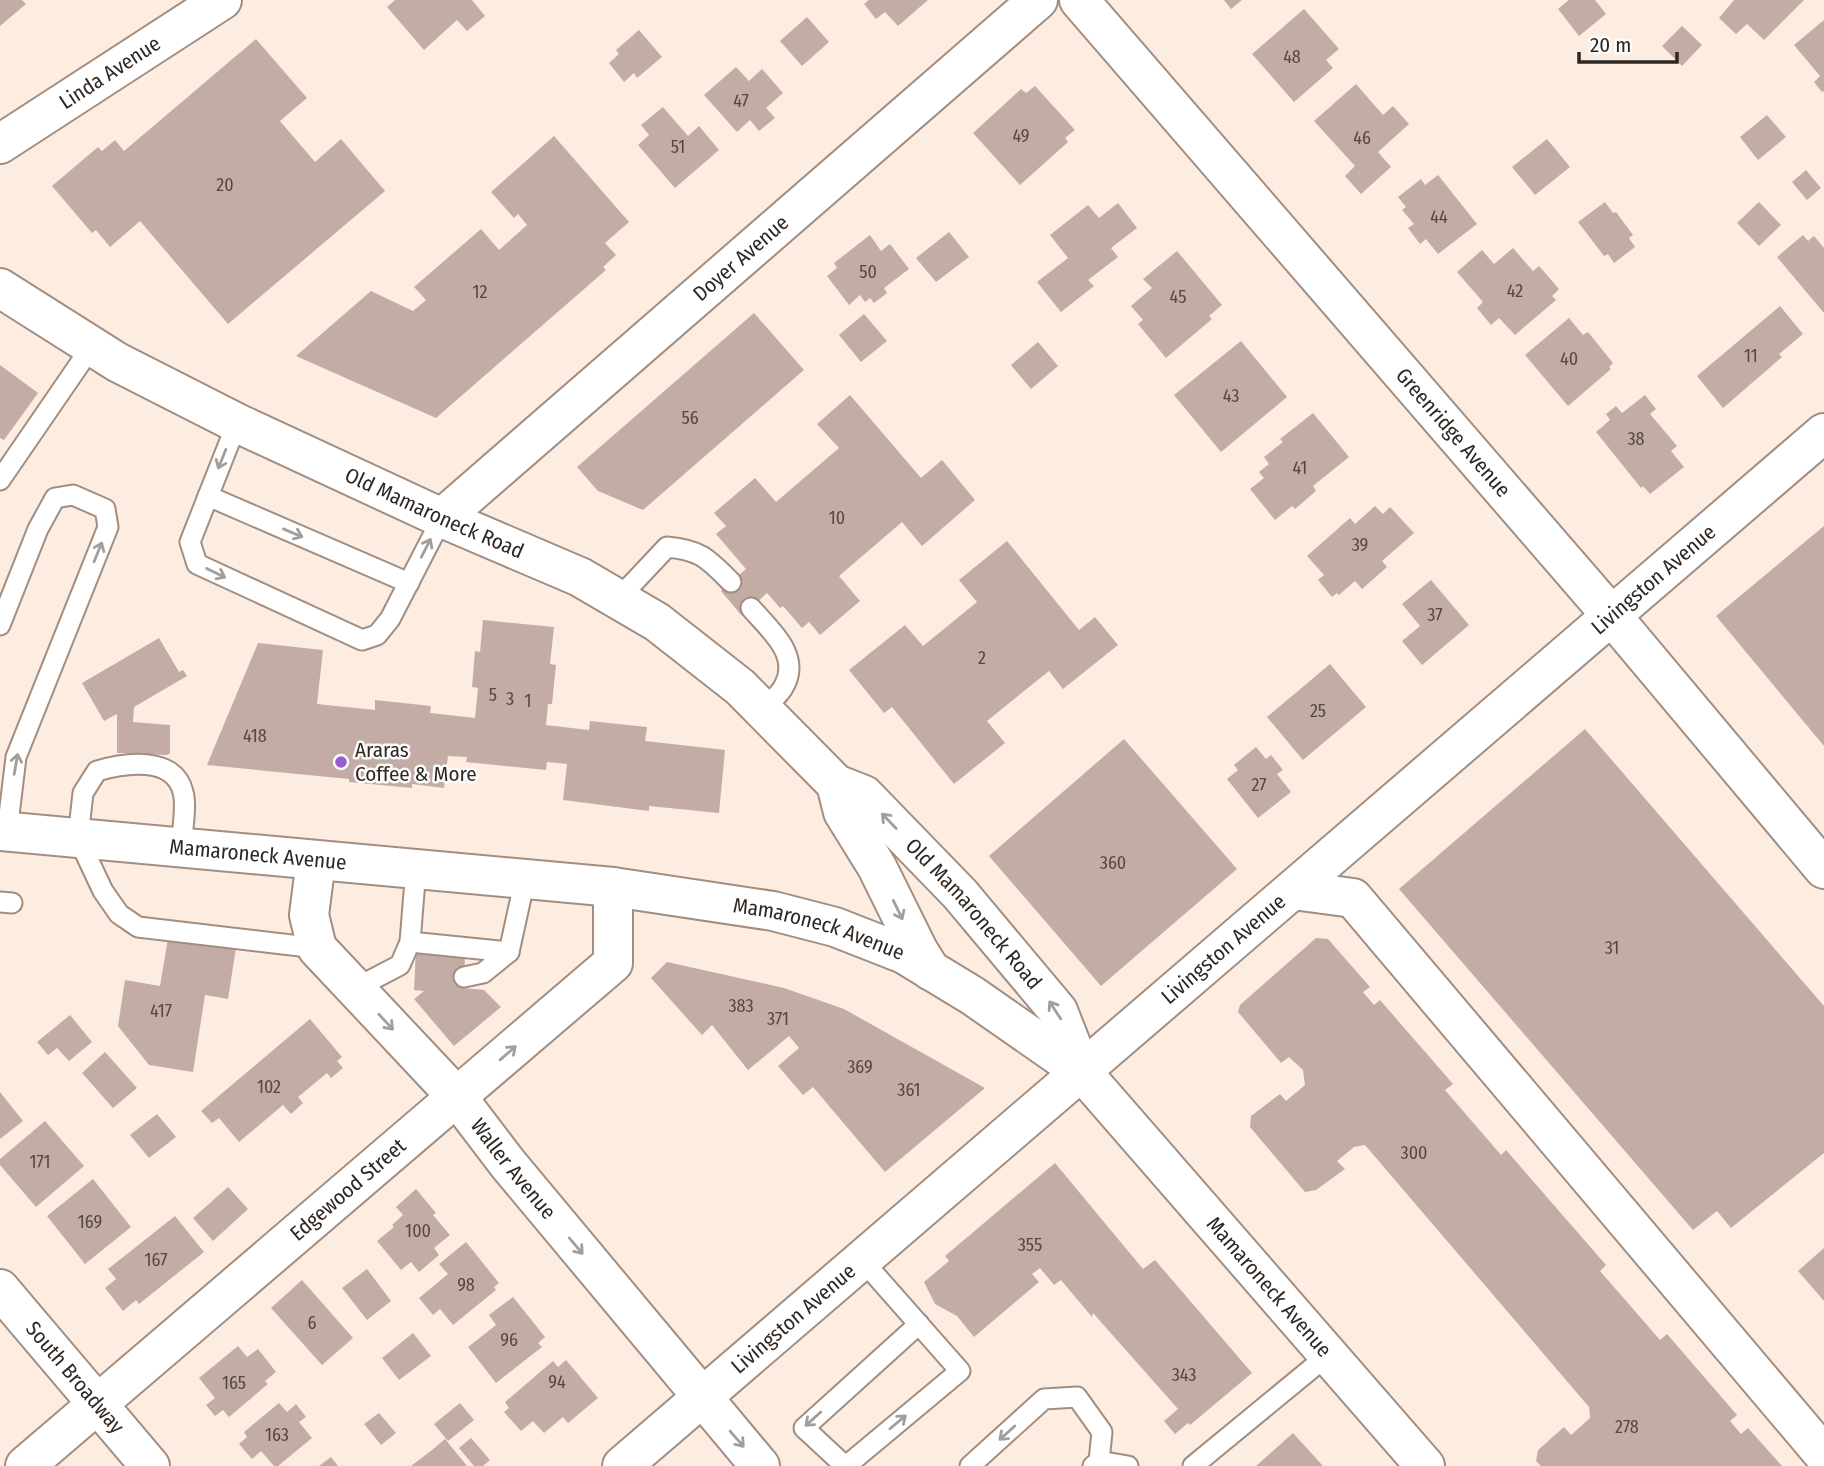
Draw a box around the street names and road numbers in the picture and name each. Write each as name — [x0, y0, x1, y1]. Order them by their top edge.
street label: Linda Avenue — [54, 30, 165, 115]
street label: Doyer Avenue — [688, 210, 794, 307]
street label: Greenridge Avenue — [1390, 363, 1516, 503]
street label: Old Mamaroneck Road — [341, 462, 528, 564]
street label: Livingston Avenue — [1586, 519, 1721, 640]
street label: Old Mamaroneck Road — [900, 833, 1047, 995]
street label: Mamaroneck Avenue — [168, 834, 348, 876]
street label: Livingston Avenue — [1156, 889, 1291, 1010]
street label: Mamaroneck Avenue — [731, 892, 908, 966]
street label: Waller Avenue — [465, 1113, 562, 1224]
street label: Edgewood Street — [285, 1133, 411, 1247]
street label: Mamaroneck Avenue — [1201, 1211, 1337, 1362]
street label: Livingston Avenue — [726, 1258, 861, 1379]
street label: South Broadway — [20, 1316, 130, 1439]

